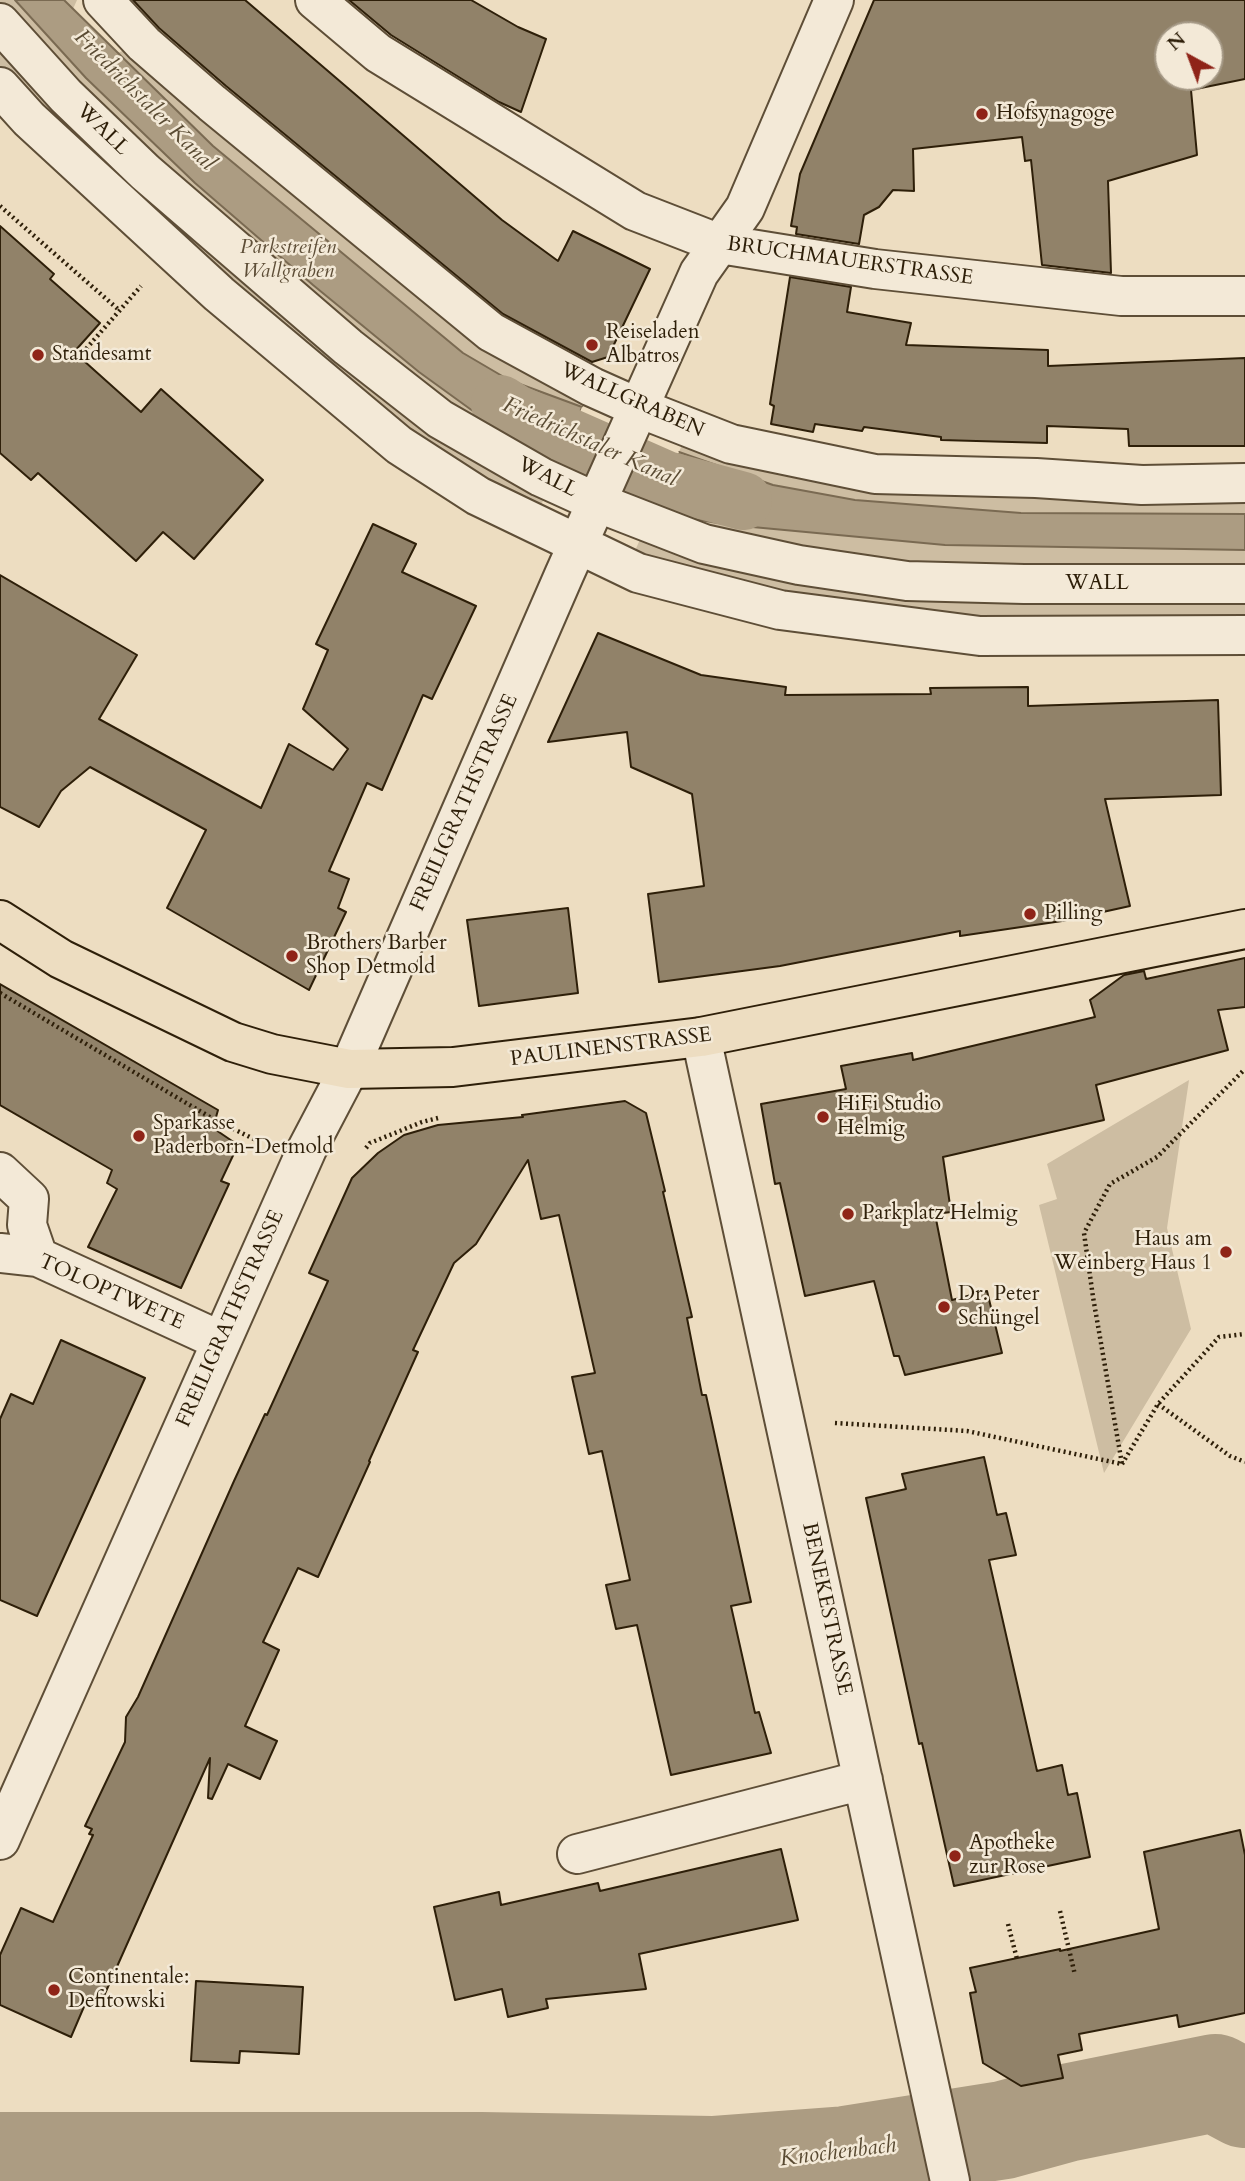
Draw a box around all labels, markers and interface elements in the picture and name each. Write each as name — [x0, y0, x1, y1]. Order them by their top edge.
north arrow — [1154, 21, 1224, 91]
water label: Friedrichstaler Kanal — [67, 24, 221, 178]
text: N — [1162, 26, 1191, 57]
street label: WALL — [70, 99, 134, 161]
place label: Hofsynagoge — [996, 101, 1115, 127]
marker: Hofsynagoge — [974, 106, 990, 122]
street label: BRUCHMAUERSTRASSE — [725, 232, 975, 292]
park label: Parkstreifen Wallgraben — [240, 235, 336, 285]
place label: Reiseladen Albatros — [606, 320, 700, 370]
marker: Reiseladen Albatros — [584, 337, 600, 353]
place label: Standesamt — [52, 342, 151, 368]
marker: Standesamt — [30, 347, 46, 363]
street label: WALLGRABEN — [556, 358, 708, 444]
water label: Friedrichstaler Kanal — [498, 392, 682, 494]
street label: WALL — [513, 452, 581, 504]
street label: WALL — [1065, 571, 1129, 597]
street label: FREILIGRATHSTRASSE — [406, 691, 524, 915]
place label: Pilling — [1044, 901, 1103, 927]
marker: Pilling — [1022, 906, 1038, 922]
place label: Brothers Barber Shop Detmold — [306, 931, 447, 981]
marker: Brothers Barber Shop Detmold — [284, 948, 300, 964]
street label: PAULINENSTRASSE — [509, 1023, 713, 1073]
place label: HiFi Studio Helmig — [837, 1092, 941, 1142]
marker: HiFi Studio Helmig — [815, 1109, 831, 1125]
place label: Sparkasse Paderborn-Detmold — [153, 1111, 333, 1161]
marker: Sparkasse Paderborn-Detmold — [131, 1128, 147, 1144]
place label: Parkplatz Helmig — [862, 1201, 1018, 1227]
marker: Parkplatz Helmig — [840, 1206, 856, 1222]
street label: FREILIGRATHSTRASSE — [172, 1207, 290, 1431]
place label: Haus am Weinberg Haus 1 — [1054, 1227, 1212, 1277]
marker: Haus am Weinberg Haus 1 — [1218, 1244, 1234, 1260]
street label: TOLOPTWETE — [34, 1250, 188, 1336]
place label: Dr. Peter Schüngel — [958, 1282, 1040, 1332]
marker: Dr. Peter Schüngel — [936, 1299, 952, 1315]
street label: BENEKESTRASSE — [795, 1520, 857, 1698]
place label: Apotheke zur Rose — [969, 1831, 1055, 1881]
marker: Apotheke zur Rose — [947, 1848, 963, 1864]
place label: Continentale: Defitowski — [68, 1965, 189, 2015]
marker: Continentale: Defitowski — [46, 1982, 62, 1998]
water label: Knochenbach — [778, 2132, 898, 2174]

